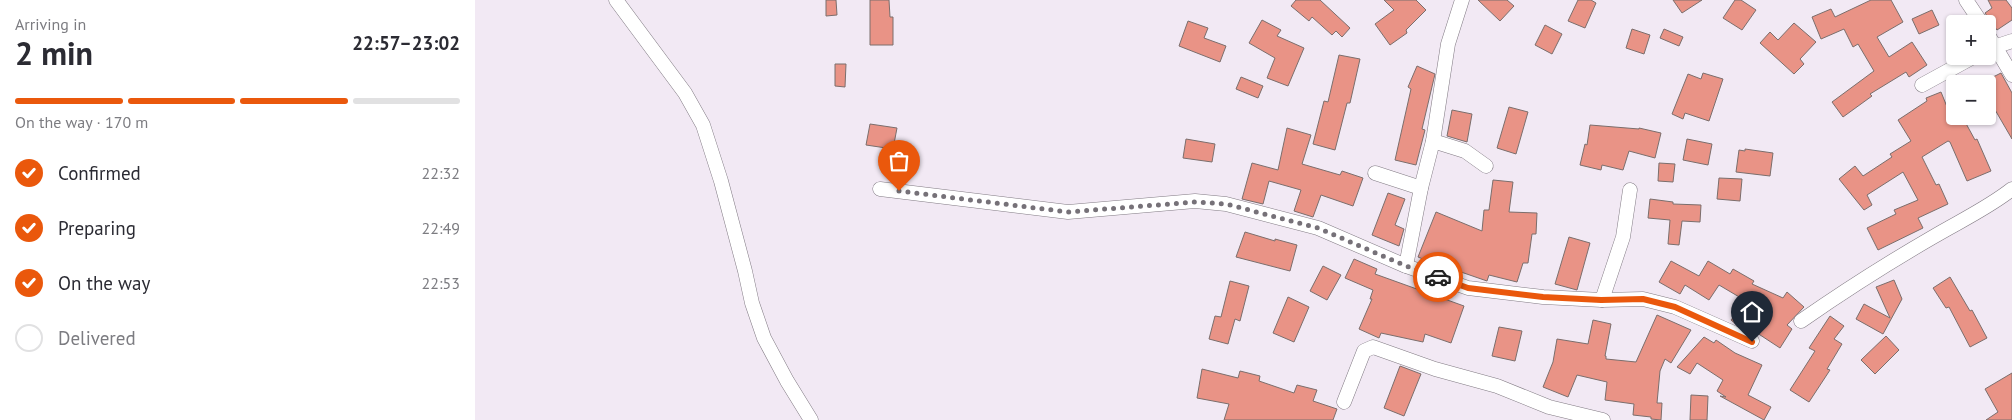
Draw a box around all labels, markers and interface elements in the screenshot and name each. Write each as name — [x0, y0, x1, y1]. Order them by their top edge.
text: Arriving in — [15, 14, 86, 34]
map controls — [1946, 15, 1996, 125]
button: + — [1946, 15, 1996, 65]
text: 22:57–23:02 — [352, 31, 460, 55]
text: 2 min — [15, 32, 93, 74]
button: − — [1946, 75, 1996, 125]
text: On the way · 170 m — [15, 112, 148, 132]
pin — [878, 140, 920, 191]
icon: bag — [885, 147, 913, 175]
icon: check — [15, 159, 43, 187]
text: Confirmed — [58, 161, 141, 185]
text: 22:32 — [422, 163, 460, 183]
icon: check — [15, 214, 43, 242]
text: Preparing — [58, 216, 136, 240]
text: 22:49 — [422, 218, 460, 238]
courier — [1413, 252, 1463, 302]
icon: car — [1424, 263, 1452, 291]
icon: check — [15, 269, 43, 297]
text: On the way — [58, 271, 150, 295]
text: 22:53 — [422, 273, 460, 293]
pin — [1731, 291, 1773, 342]
icon: home — [1738, 298, 1766, 326]
text: Delivered — [58, 326, 136, 350]

